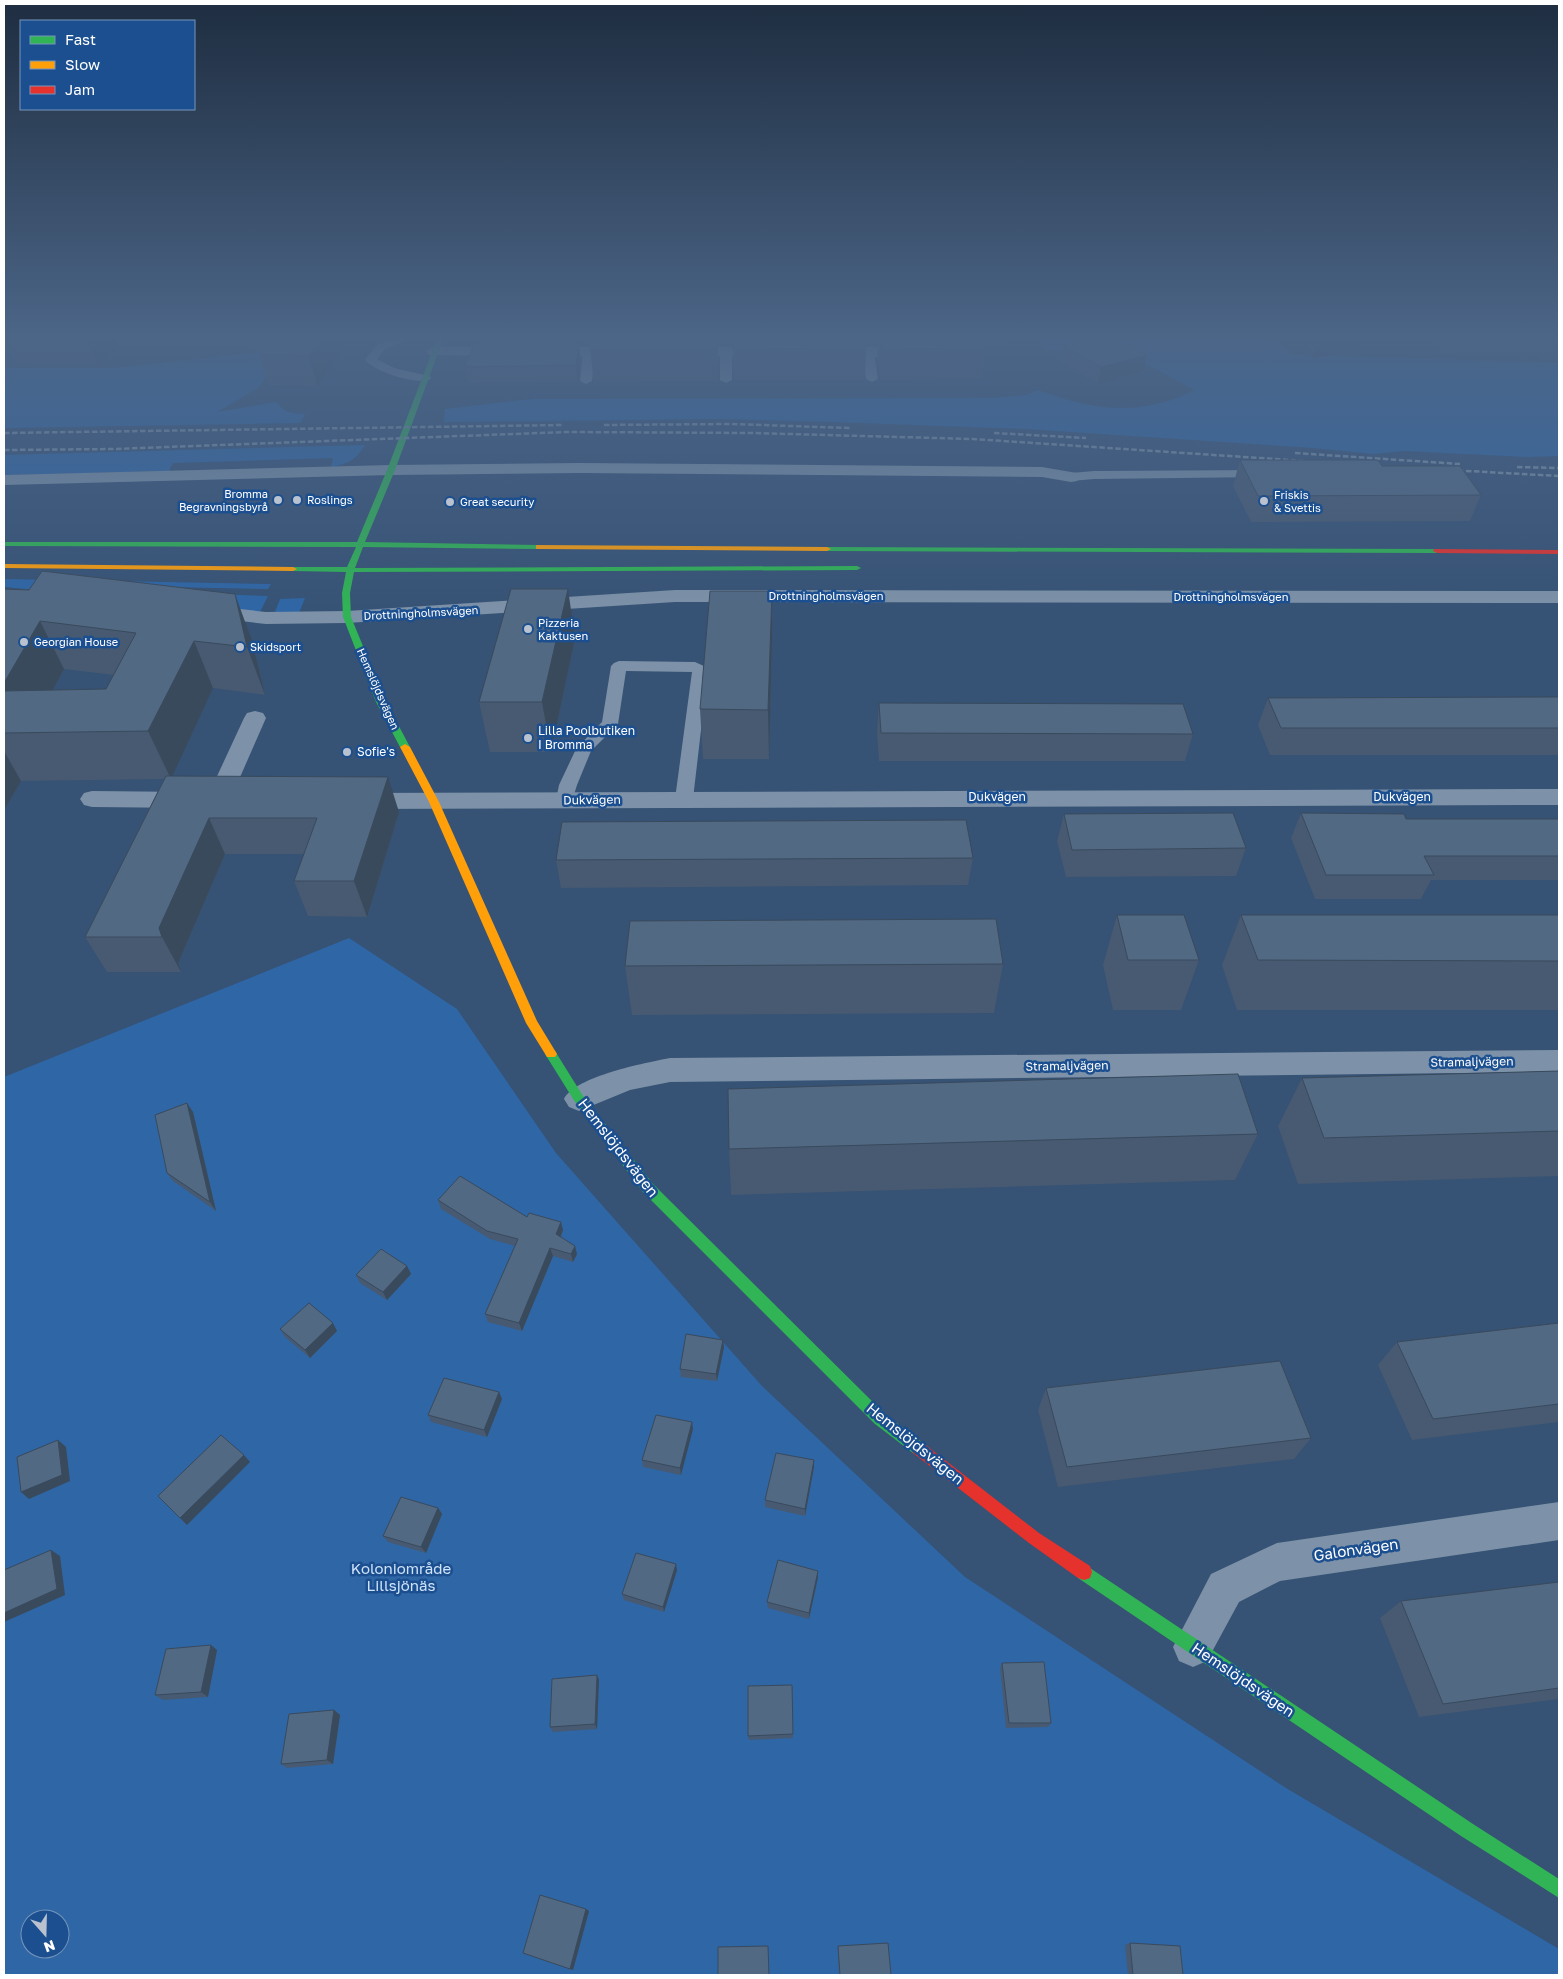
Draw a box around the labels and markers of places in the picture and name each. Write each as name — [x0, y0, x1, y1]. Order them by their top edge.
place label: Bromma Begravningsbyrå — [179, 487, 268, 513]
place label: Friskis & Svettis — [1274, 488, 1321, 514]
place label: Roslings — [307, 493, 353, 506]
marker: Bromma Begravningsbyrå — [272, 494, 284, 506]
marker: Roslings — [291, 494, 303, 506]
place label: Great security — [460, 495, 534, 508]
marker: Friskis & Svettis — [1258, 495, 1270, 507]
marker: Great security — [444, 496, 456, 508]
place label: Pizzeria Kaktusen — [538, 616, 588, 642]
marker: Pizzeria Kaktusen — [522, 623, 534, 635]
place label: Georgian House — [34, 635, 118, 648]
marker: Georgian House — [18, 636, 30, 648]
place label: Skidsport — [250, 640, 301, 653]
marker: Skidsport — [234, 641, 246, 653]
place label: Lilla Poolbutiken I Bromma — [538, 723, 635, 752]
marker: Lilla Poolbutiken I Bromma — [522, 732, 534, 744]
place label: Sofie's — [357, 744, 395, 759]
marker: Sofie's — [341, 746, 353, 758]

